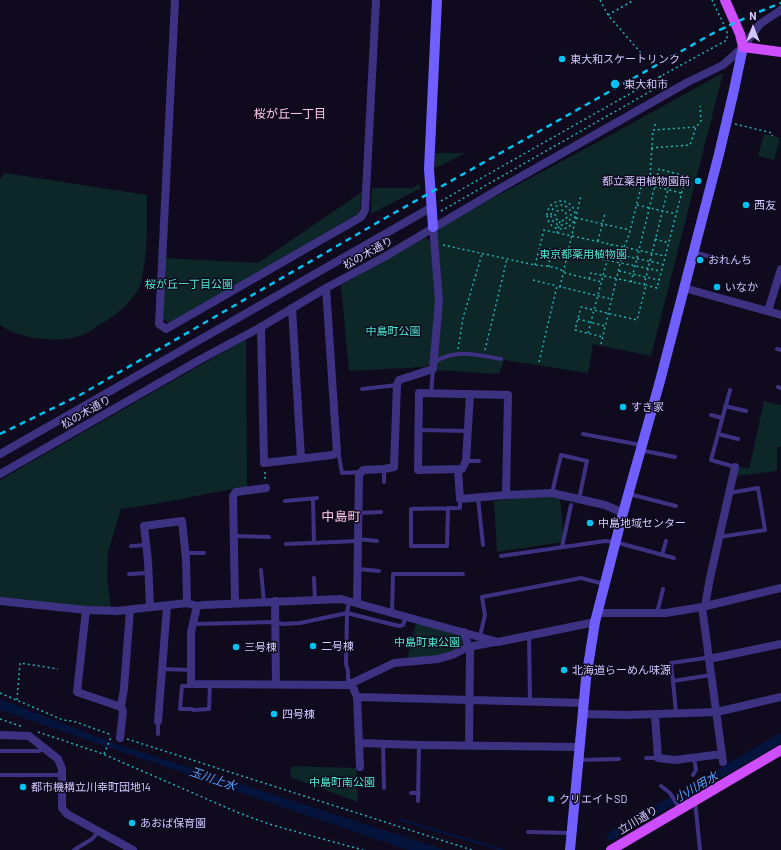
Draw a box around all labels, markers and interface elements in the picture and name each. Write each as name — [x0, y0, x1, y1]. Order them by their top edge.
north arrow — [733, 8, 773, 48]
text: N — [749, 9, 757, 22]
place label: 東大和スケートリンク — [570, 52, 680, 66]
marker: 東大和スケートリンク — [557, 54, 567, 64]
place label: 東大和市 — [624, 77, 668, 91]
marker: 東大和市 — [609, 78, 621, 90]
district label: 桜が丘一丁目 — [254, 107, 326, 121]
place label: 都立薬用植物園前 — [602, 174, 690, 188]
marker: 都立薬用植物園前 — [693, 176, 703, 186]
place label: 西友 — [754, 198, 776, 212]
marker: 西友 — [741, 200, 751, 210]
street label: 松の木通り — [341, 234, 395, 272]
park label: 東京都薬用植物園 — [539, 247, 627, 261]
place label: おれんち — [708, 253, 752, 267]
marker: おれんち — [695, 255, 705, 265]
park label: 桜が丘一丁目公園 — [145, 277, 233, 291]
place label: いなか — [725, 280, 758, 294]
marker: いなか — [712, 282, 722, 292]
park label: 中島町公園 — [366, 324, 420, 338]
street label: 松の木通り — [59, 393, 113, 431]
place label: すき家 — [631, 400, 664, 414]
marker: すき家 — [618, 402, 628, 412]
district label: 中島町 — [322, 509, 360, 525]
place label: 中島地域センター — [598, 516, 686, 530]
marker: 中島地域センター — [585, 518, 595, 528]
park label: 中島町東公園 — [394, 635, 460, 649]
place label: 二号棟 — [321, 639, 354, 653]
place label: 三号棟 — [244, 640, 277, 654]
marker: 二号棟 — [308, 641, 318, 651]
marker: 三号棟 — [231, 642, 241, 652]
place label: 北海道らーめん味源 — [572, 663, 671, 677]
marker: 北海道らーめん味源 — [559, 665, 569, 675]
place label: 四号棟 — [282, 707, 315, 721]
marker: 四号棟 — [269, 709, 279, 719]
water label: 玉川上水 — [188, 764, 238, 794]
water label: 小川用水 — [672, 769, 720, 805]
park label: 中島町南公園 — [309, 775, 375, 789]
place label: 都市機構立川幸町団地14 — [31, 780, 151, 794]
marker: 都市機構立川幸町団地14 — [18, 782, 28, 792]
place label: クリエイトSD — [559, 792, 627, 806]
marker: クリエイトSD — [546, 794, 556, 804]
street label: 立川通り — [616, 803, 660, 837]
place label: あおば保育園 — [140, 816, 206, 830]
marker: あおば保育園 — [127, 818, 137, 828]

